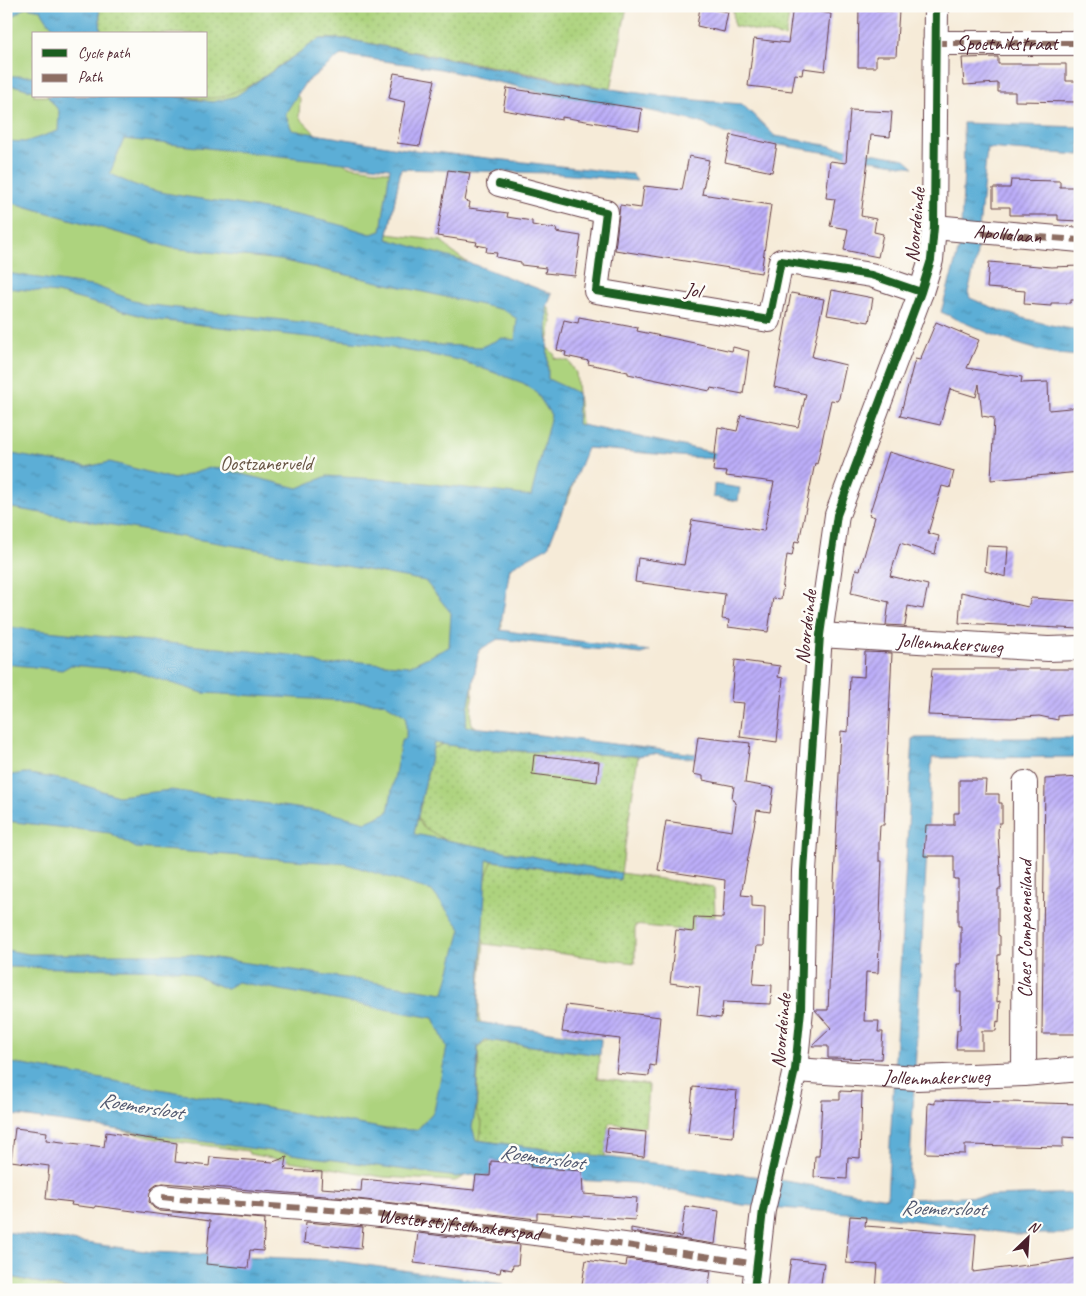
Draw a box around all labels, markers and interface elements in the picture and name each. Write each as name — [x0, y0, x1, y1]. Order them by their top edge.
street label: Spoetnikstraat — [956, 31, 1060, 56]
legend — [32, 32, 208, 98]
text: Cycle path — [78, 44, 130, 63]
text: Path — [78, 68, 104, 87]
street label: Noordeinde — [899, 185, 931, 263]
street label: Apollolaan — [973, 218, 1044, 249]
street label: Jol — [682, 276, 707, 304]
park label: Oostzanerveld — [220, 451, 315, 476]
street label: Noordeinde — [790, 587, 822, 665]
street label: Jollenmakersweg — [895, 627, 1006, 659]
street label: Claes Compaeneiland — [1012, 857, 1037, 998]
street label: Noordeinde — [765, 991, 797, 1069]
street label: Jollenmakersweg — [882, 1063, 992, 1091]
water label: Roemersloot — [98, 1087, 188, 1126]
water label: Roemersloot — [499, 1138, 589, 1176]
water label: Roemersloot — [901, 1194, 989, 1222]
street label: Westerstijfselmakerspad — [377, 1202, 545, 1247]
north arrow — [1004, 1214, 1054, 1264]
text: N — [1026, 1217, 1043, 1237]

